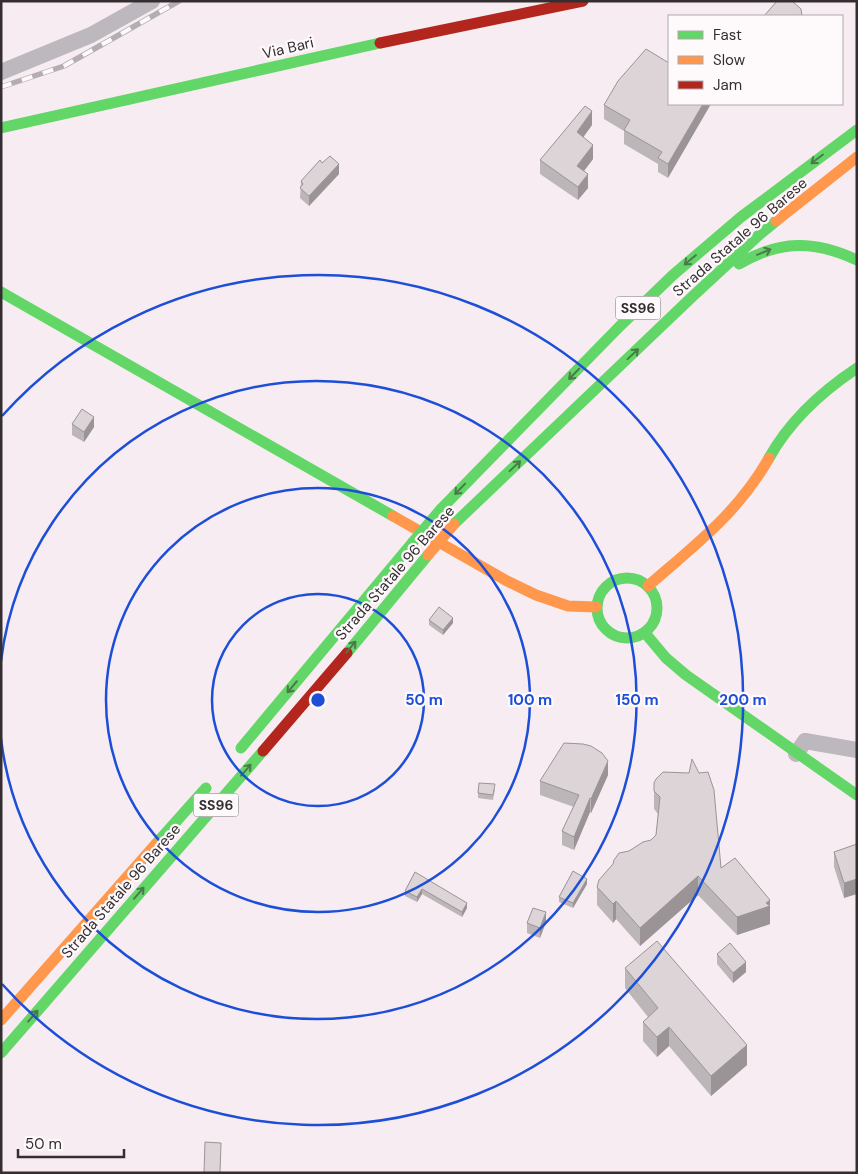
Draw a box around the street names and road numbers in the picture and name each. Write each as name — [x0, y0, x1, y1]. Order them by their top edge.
street label: Via Bari — [260, 32, 316, 64]
street label: Strada Statale 96 Barese — [668, 173, 812, 301]
road number: SS96 — [616, 296, 660, 320]
street label: Strada Statale 96 Barese — [331, 501, 459, 645]
road number: SS96 — [194, 794, 238, 816]
street label: Strada Statale 96 Barese — [57, 819, 185, 963]

